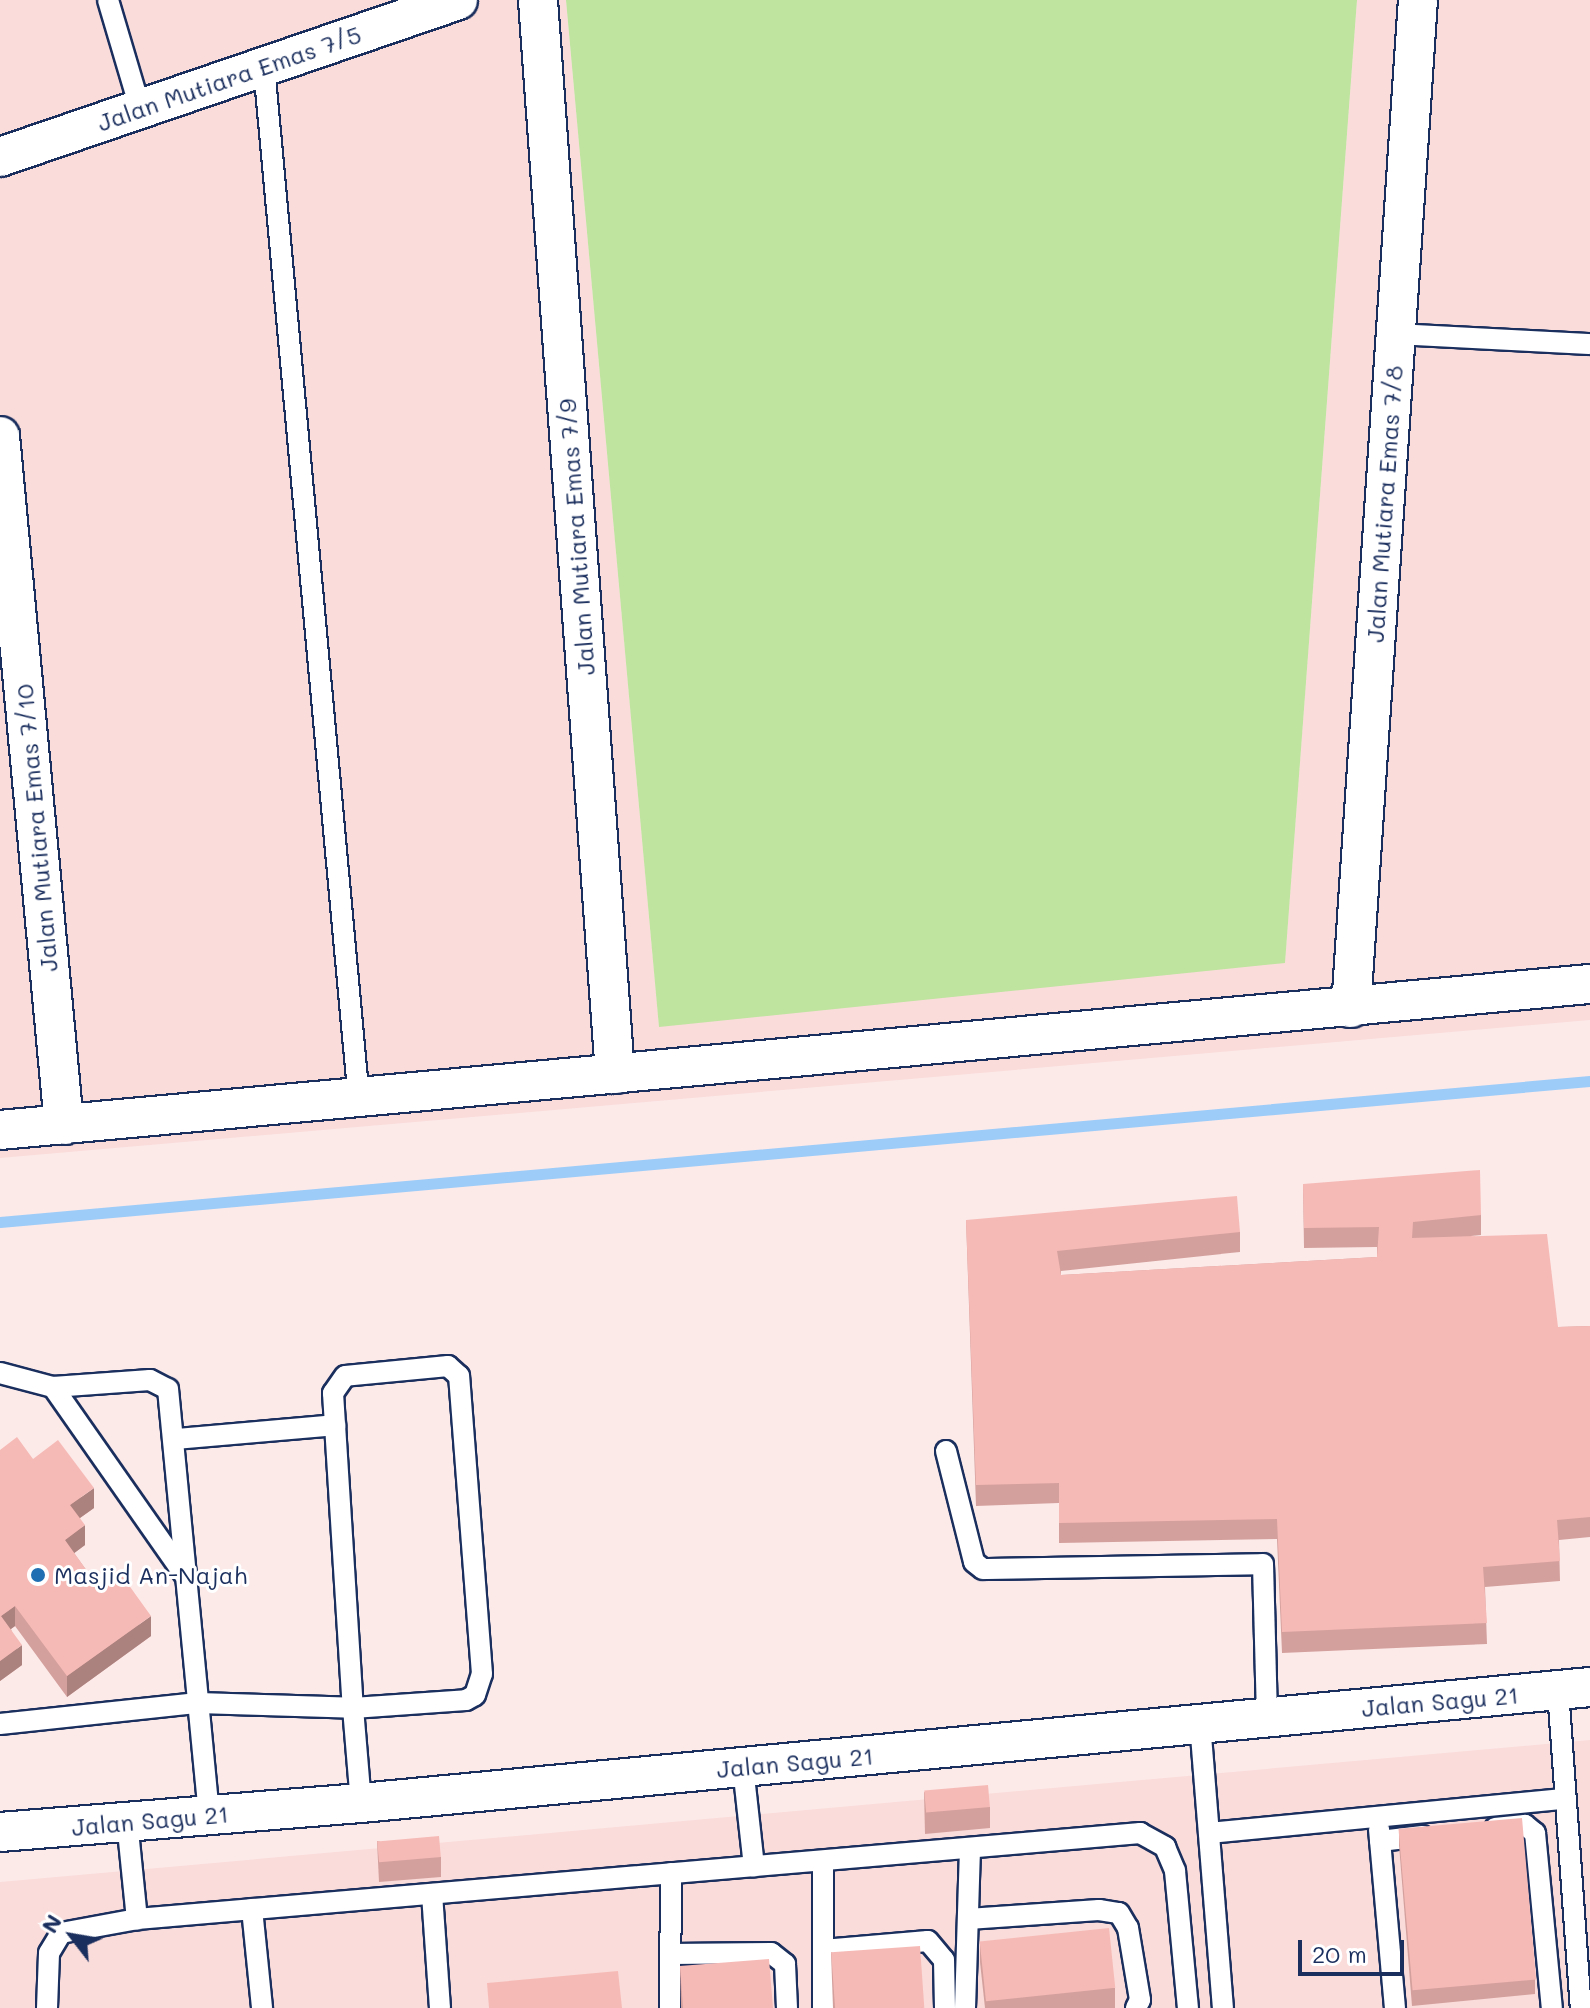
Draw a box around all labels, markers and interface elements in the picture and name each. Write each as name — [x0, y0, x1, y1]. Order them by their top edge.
street label: Jalan Mutiara Emas 7/5 — [93, 19, 365, 137]
street label: Jalan Mutiara Emas 7/8 — [1360, 365, 1408, 643]
street label: Jalan Mutiara Emas 7/9 — [552, 398, 600, 676]
street label: Jalan Mutiara Emas 7/10 — [9, 683, 63, 973]
place label: Masjid An-Najah — [54, 1561, 247, 1589]
marker: Masjid An-Najah — [29, 1566, 47, 1584]
street label: Jalan Sagu 21 — [1360, 1680, 1520, 1722]
street label: Jalan Sagu 21 — [715, 1741, 875, 1783]
street label: Jalan Sagu 21 — [70, 1799, 230, 1841]
north arrow — [32, 1896, 112, 1976]
text: N — [34, 1909, 68, 1938]
scale bar — [1302, 1924, 1408, 1974]
text: 20 m — [1312, 1938, 1367, 1969]

